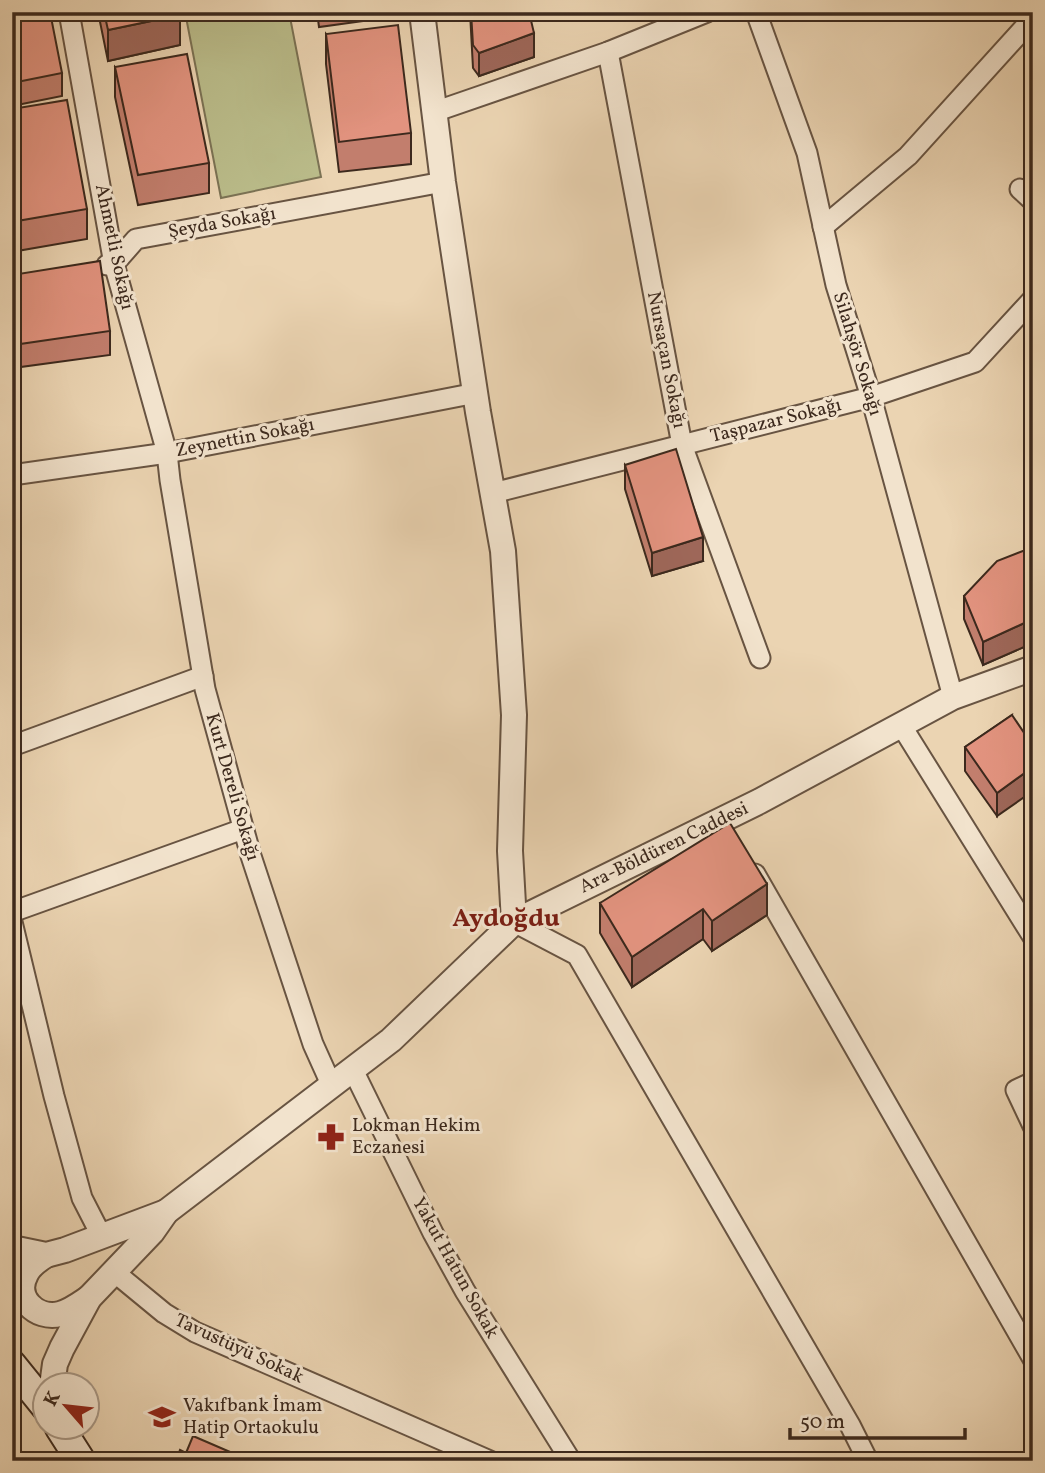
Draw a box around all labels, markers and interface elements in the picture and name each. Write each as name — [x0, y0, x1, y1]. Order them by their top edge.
street label: Ahmetli Sokağı — [88, 182, 140, 313]
street label: Şeyda Sokağı — [166, 201, 278, 245]
street label: Nursaçan Sokağı — [640, 289, 692, 431]
street label: Silahşör Sokağı — [826, 289, 888, 419]
street label: Taşpazar Sokağı — [708, 392, 845, 450]
street label: Zeynettin Sokağı — [173, 412, 317, 464]
street label: Kurt Dereli Sokağı — [198, 710, 266, 864]
street label: Ara-Böldüren Caddesi — [575, 796, 753, 900]
district label: Aydoğdu — [452, 901, 560, 937]
place label: Lokman Hekim Eczanesi — [352, 1113, 481, 1161]
pharmacy icon: Lokman Hekim Eczanesi — [316, 1122, 346, 1152]
street label: Yakut Hatun Sokak — [405, 1192, 505, 1344]
street label: Tavustüyü Sokak — [170, 1308, 308, 1390]
north arrow — [32, 1372, 102, 1442]
text: K — [38, 1387, 68, 1411]
place label: Vakıfbank İmam Hatip Ortaokulu — [183, 1393, 323, 1441]
scale bar — [790, 1396, 964, 1440]
school or university icon: Vakıfbank İmam Hatip Ortaokulu — [147, 1402, 177, 1432]
text: 50 m — [800, 1408, 845, 1437]

